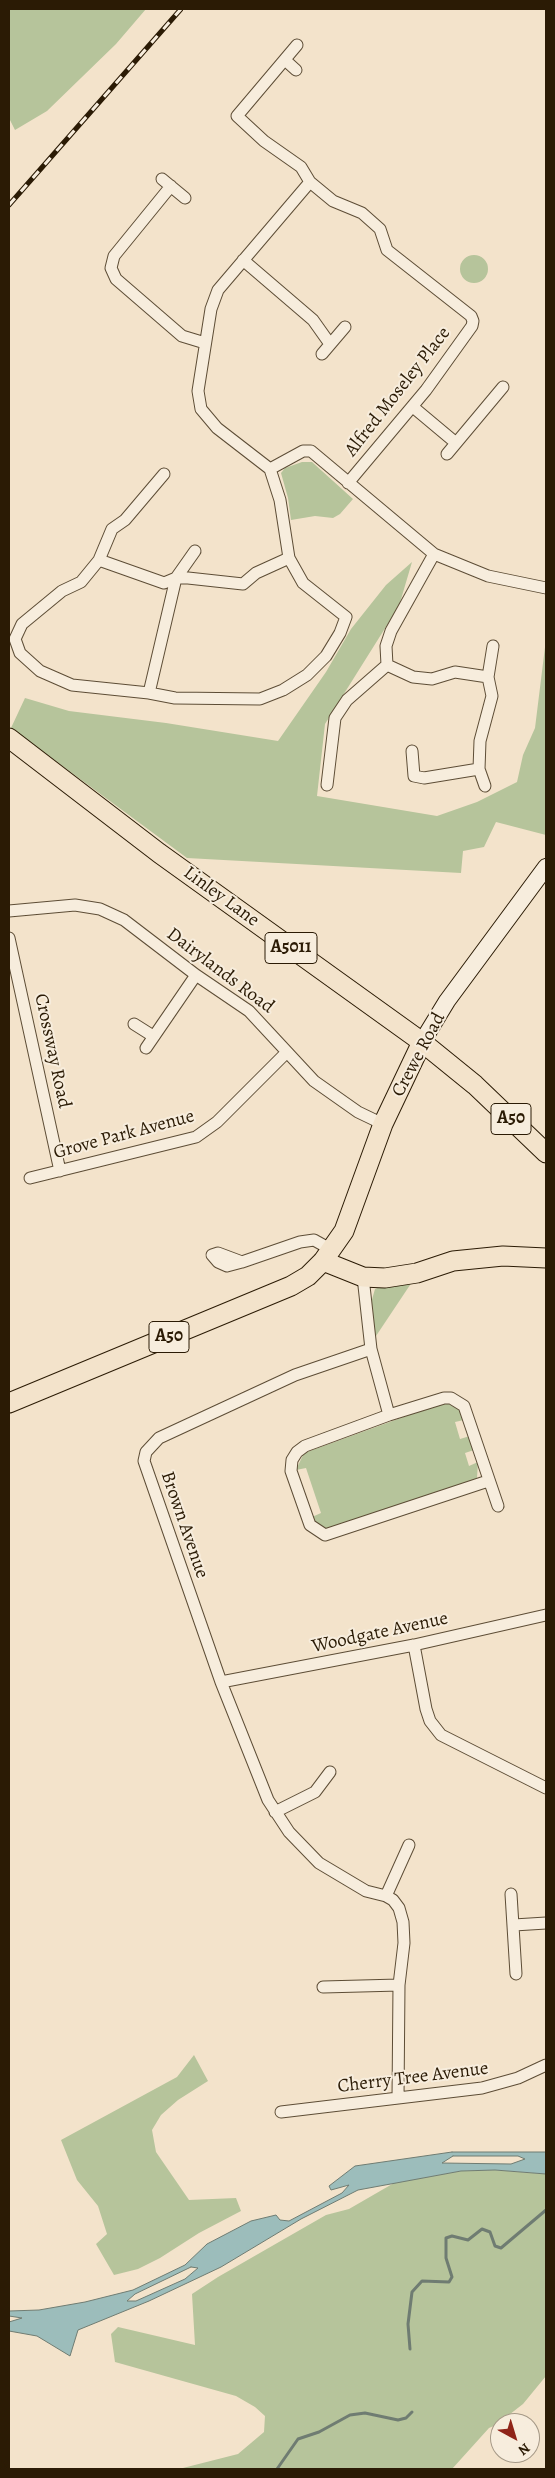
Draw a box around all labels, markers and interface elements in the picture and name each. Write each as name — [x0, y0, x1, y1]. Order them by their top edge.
street label: Alfred Moseley Place — [340, 323, 456, 461]
street label: Linley Lane — [179, 862, 263, 932]
street label: Dairylands Road — [162, 923, 278, 1019]
road number: A5011 — [265, 932, 317, 964]
street label: Crossway Road — [29, 992, 75, 1110]
street label: Crewe Road — [387, 1009, 451, 1101]
road number: A50 — [491, 1104, 531, 1134]
street label: Grove Park Avenue — [51, 1105, 197, 1165]
road number: A50 — [149, 1321, 189, 1352]
street label: Brown Avenue — [155, 1469, 213, 1581]
street label: Woodgate Avenue — [310, 1607, 450, 1659]
street label: Cherry Tree Avenue — [336, 2057, 490, 2099]
north arrow — [490, 2413, 540, 2463]
text: N — [514, 2439, 534, 2460]

